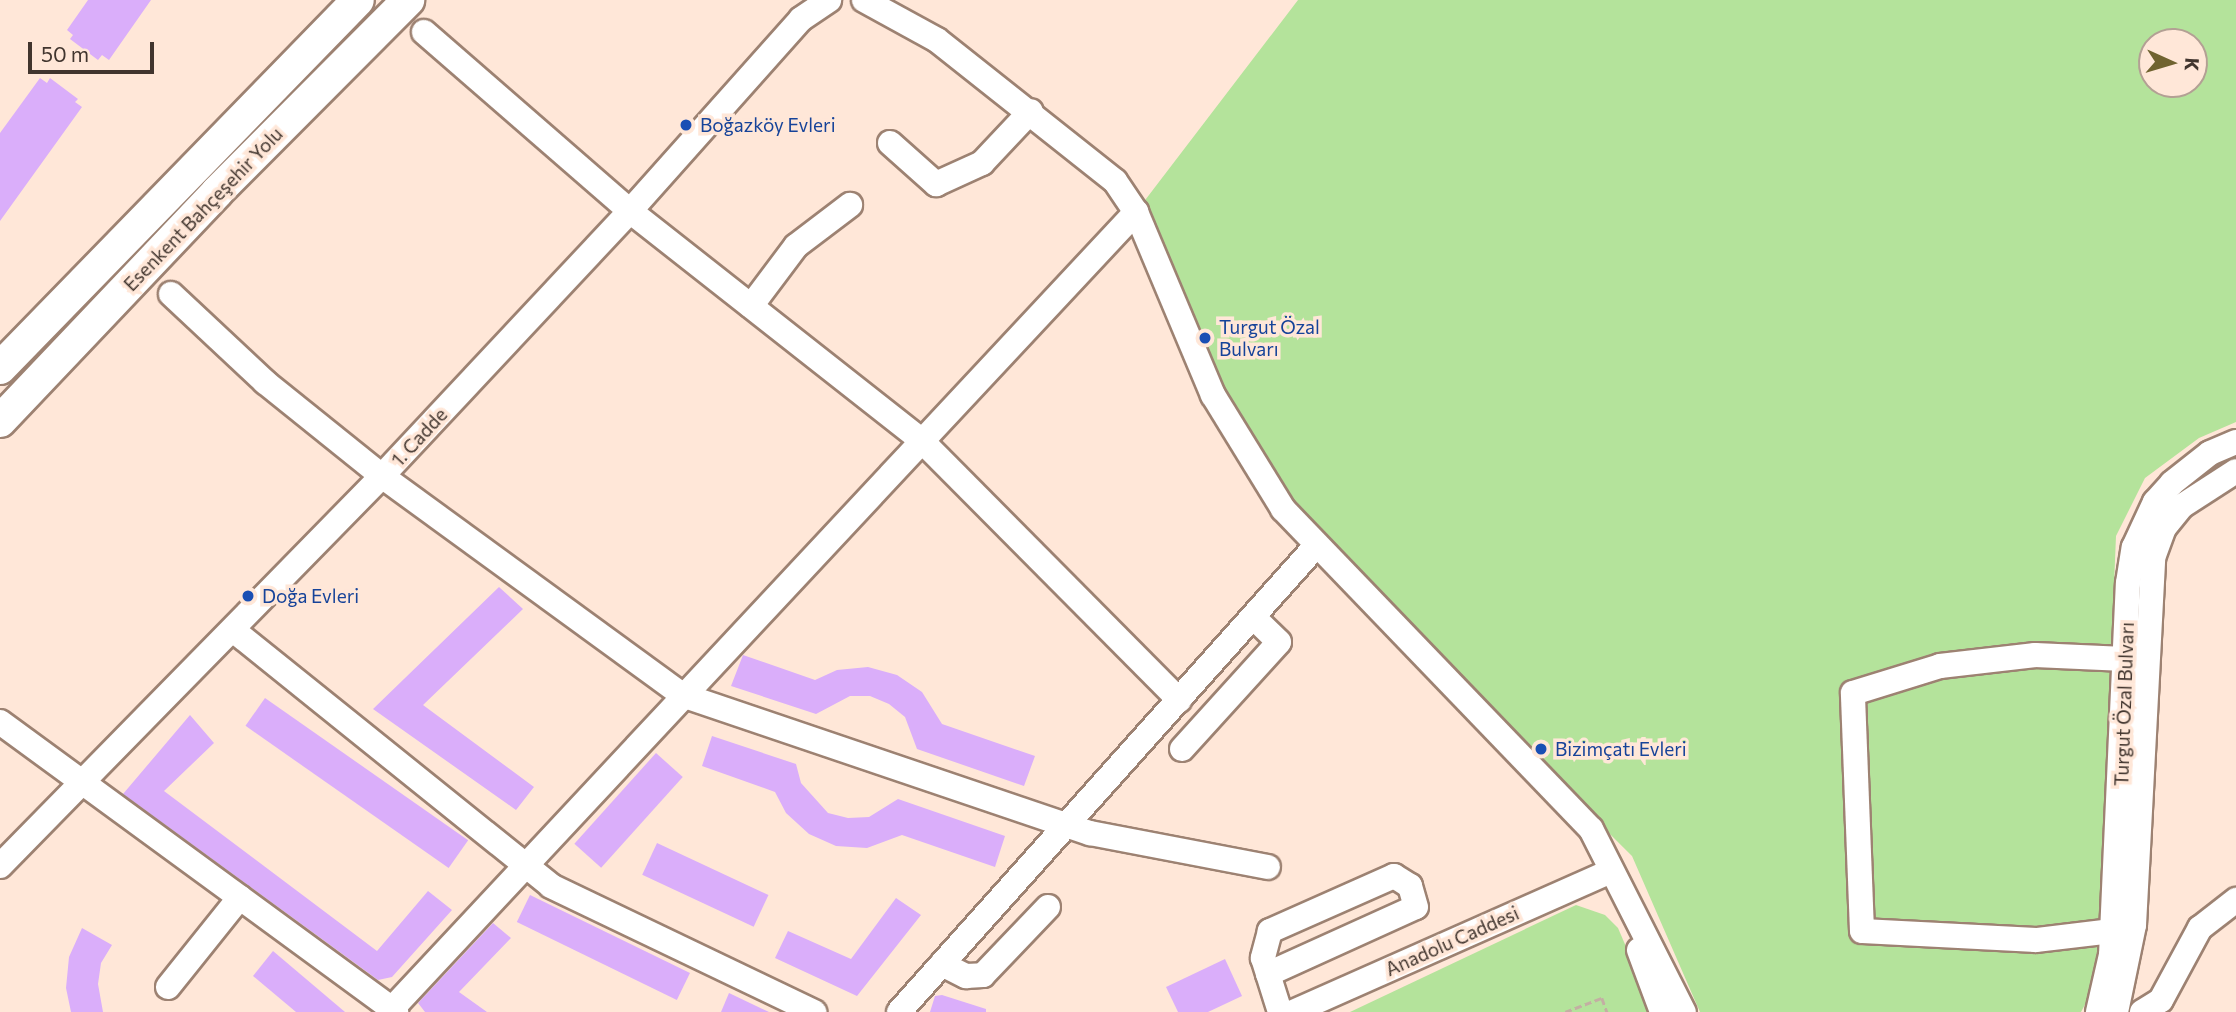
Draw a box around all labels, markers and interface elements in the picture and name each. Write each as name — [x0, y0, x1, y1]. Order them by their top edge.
scale bar — [32, 28, 158, 72]
north arrow — [2138, 28, 2208, 98]
text: 50 m — [41, 41, 89, 66]
text: K — [2181, 57, 2204, 72]
place label: Boğazköy Evleri — [700, 114, 836, 136]
marker: Boğazköy Evleri — [678, 117, 694, 133]
street label: Esenkent Bahçeşehir Yolu — [119, 122, 287, 296]
place label: Turgut Özal Bulvarı — [1219, 316, 1320, 360]
marker: Turgut Özal Bulvarı — [1197, 330, 1213, 346]
street label: 1. Cadde — [386, 403, 452, 471]
place label: Doğa Evleri — [262, 585, 359, 607]
marker: Doğa Evleri — [240, 588, 256, 604]
street label: Turgut Özal Bulvarı — [2110, 622, 2138, 786]
place label: Bizimçatı Evleri — [1555, 738, 1687, 760]
marker: Bizimçatı Evleri — [1533, 741, 1549, 757]
street label: Anadolu Caddesi — [1382, 901, 1522, 981]

